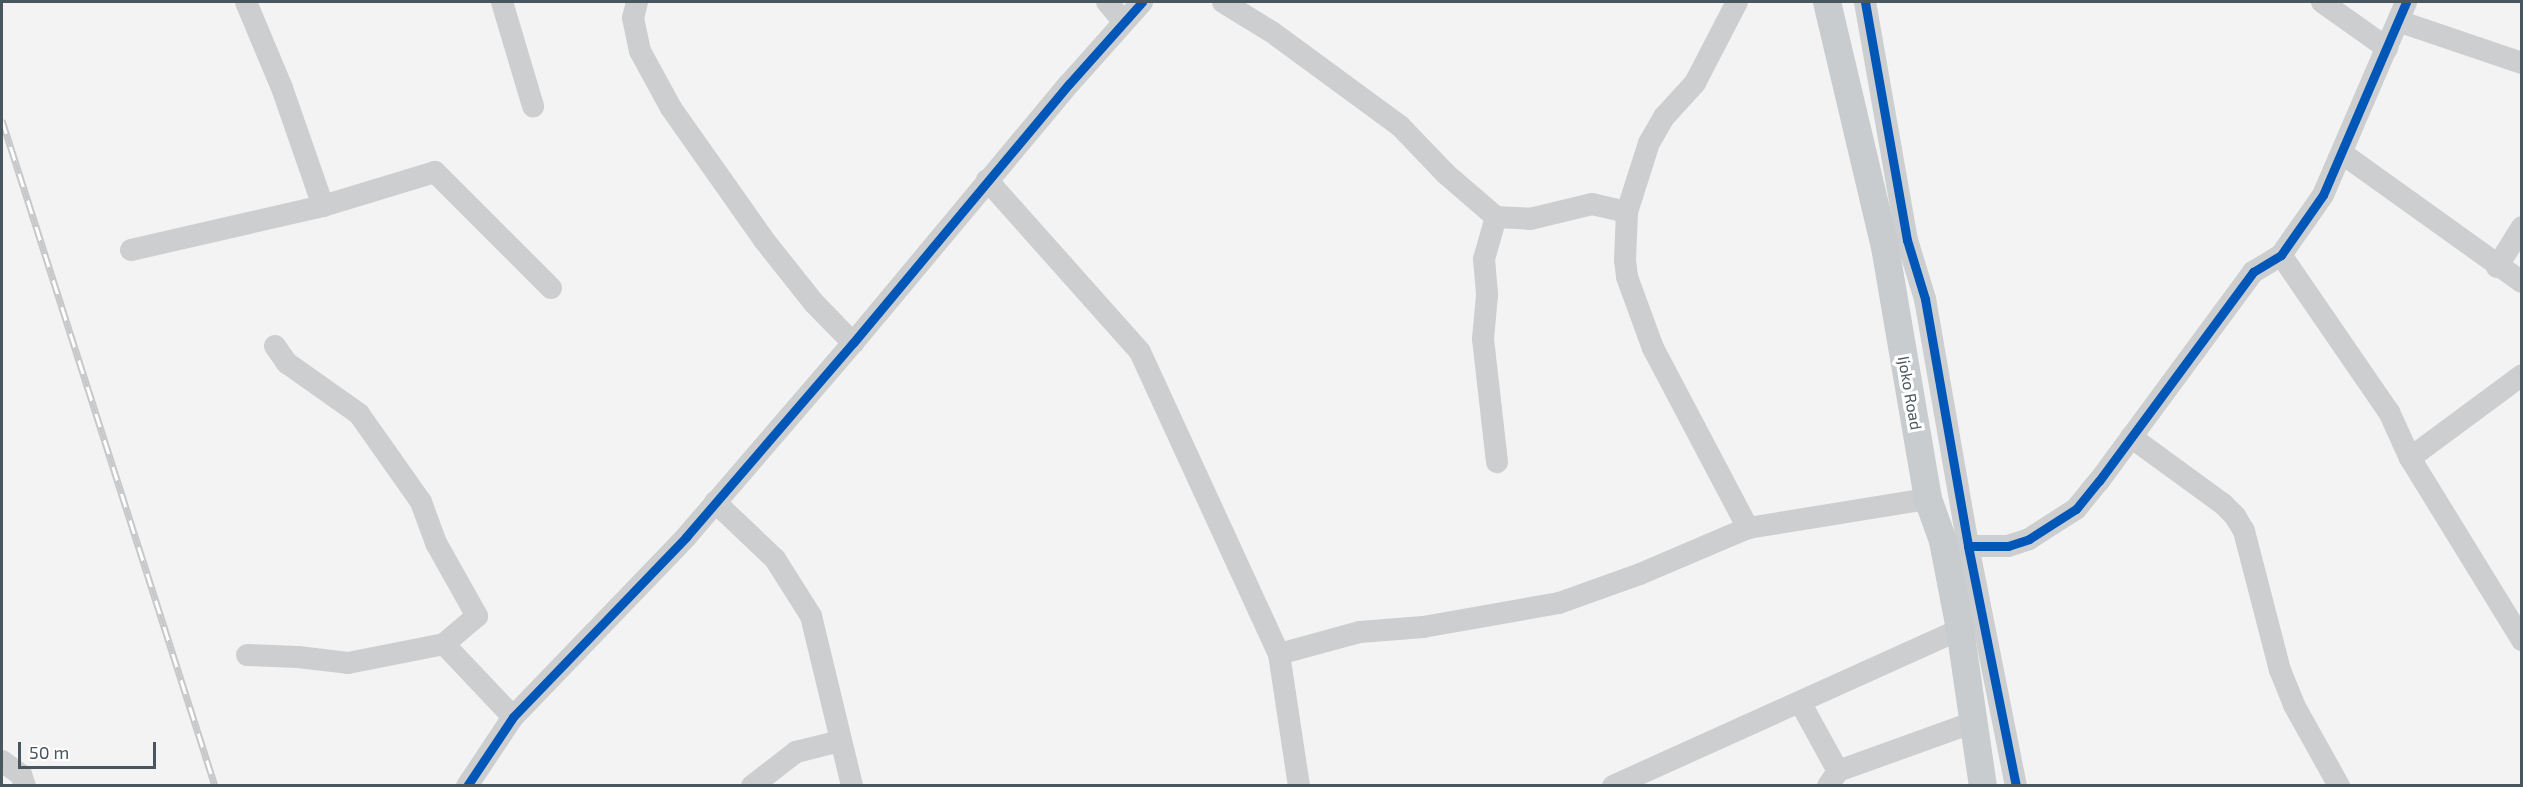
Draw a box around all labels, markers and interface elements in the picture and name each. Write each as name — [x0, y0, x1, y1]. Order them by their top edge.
street label: Ijoko Road — [1894, 355, 1926, 431]
scale bar — [21, 730, 159, 768]
text: 50 m — [29, 741, 69, 763]

